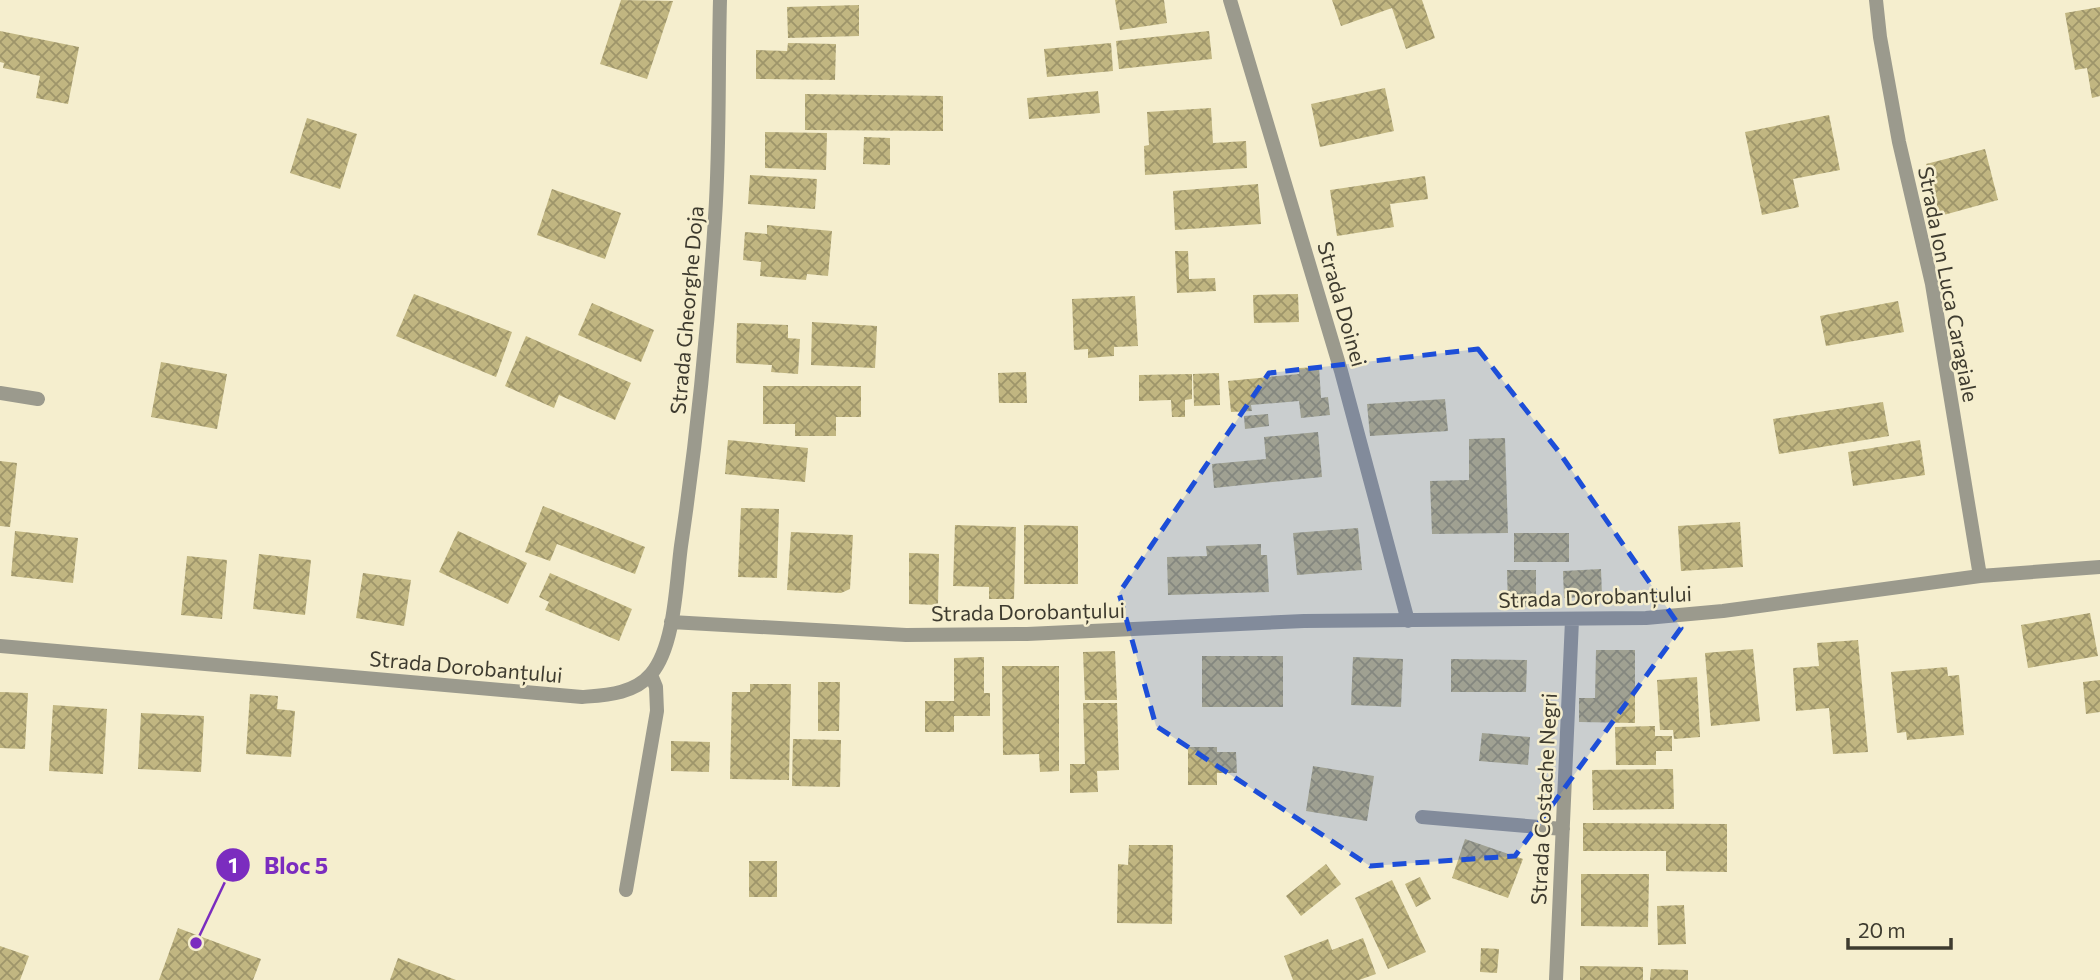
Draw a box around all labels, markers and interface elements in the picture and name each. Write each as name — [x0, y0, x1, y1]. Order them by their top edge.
street label: Strada Ion Luca Caragiale — [1914, 164, 1984, 404]
street label: Strada Gheorghe Doja — [664, 205, 708, 415]
street label: Strada Doinei — [1313, 239, 1373, 369]
street label: Strada Dorobanțului — [1498, 580, 1692, 614]
street label: Strada Dorobanțului — [931, 597, 1125, 627]
street label: Strada Dorobanțului — [368, 645, 564, 689]
street label: Strada Costache Negri — [1525, 692, 1561, 906]
callout: Bloc 5 — [215, 843, 342, 887]
text: Bloc 5 — [264, 851, 328, 879]
text: 1 — [228, 852, 238, 877]
scale bar — [1848, 906, 1951, 950]
text: 20 m — [1858, 917, 1906, 942]

